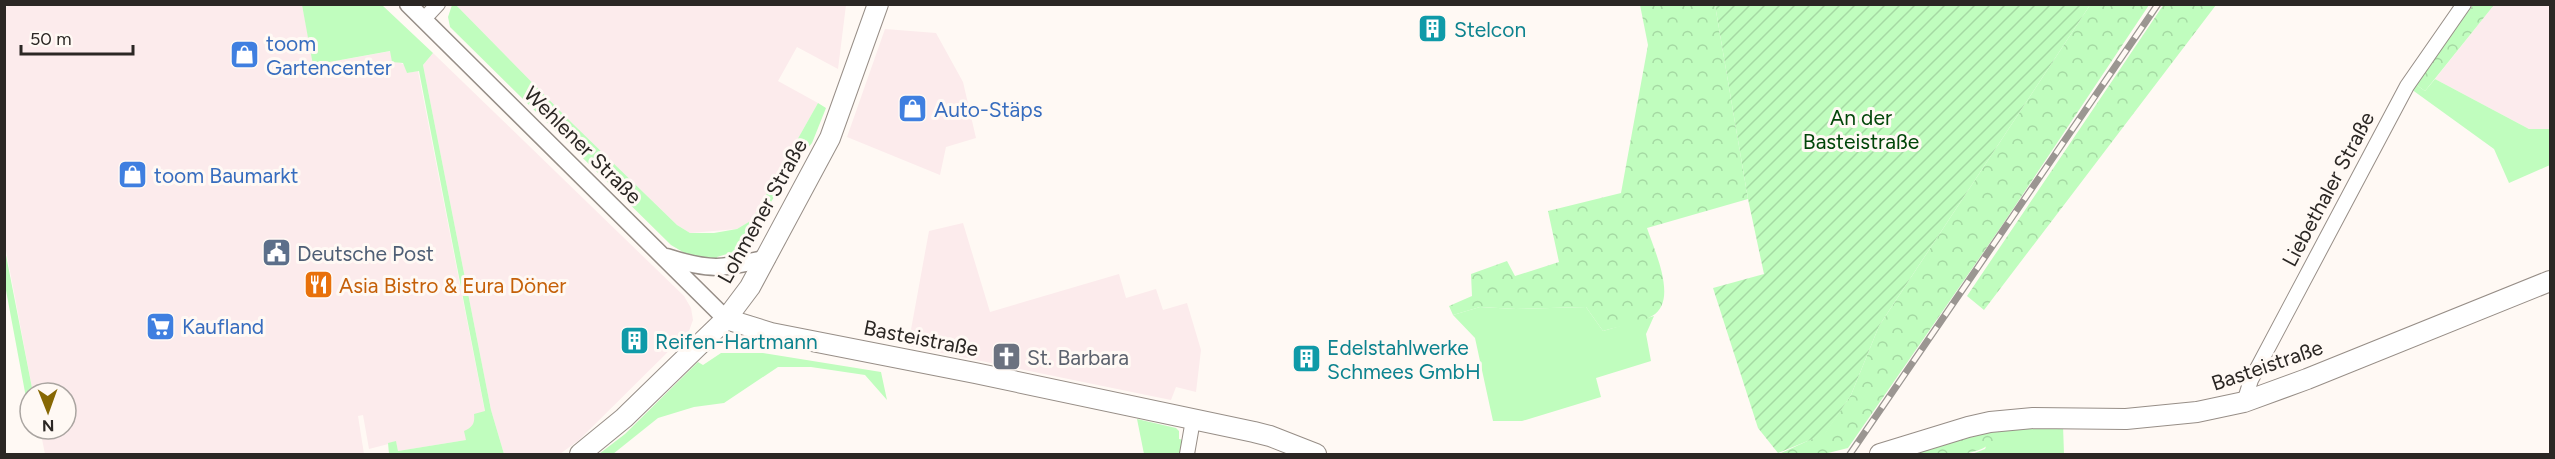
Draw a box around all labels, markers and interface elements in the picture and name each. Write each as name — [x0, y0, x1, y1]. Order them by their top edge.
building icon: Stelcon — [1417, 13, 1449, 45]
place label: Stelcon — [1454, 17, 1526, 42]
scale bar — [21, 18, 134, 56]
text: 50 m — [30, 28, 72, 50]
place label: toom Gartencenter — [266, 31, 392, 80]
shop icon: toom Gartencenter — [229, 39, 261, 71]
street label: Wehlener Straße — [519, 81, 647, 209]
shop icon: Auto-Stäps — [897, 93, 929, 125]
place label: Auto-Stäps — [934, 97, 1042, 122]
park label: An der Basteistraße — [1803, 105, 1919, 154]
street label: Liebethaler Straße — [2277, 107, 2379, 271]
street label: Lohmener Straße — [712, 134, 812, 288]
shop icon: toom Baumarkt — [117, 159, 149, 191]
place label: toom Baumarkt — [154, 163, 298, 188]
public building icon: Deutsche Post — [260, 237, 292, 269]
place label: Deutsche Post — [297, 241, 434, 266]
restaurant icon: Asia Bistro & Eura Döner — [302, 269, 334, 301]
place label: Asia Bistro & Eura Döner — [339, 273, 566, 298]
supermarket icon: Kaufland — [145, 310, 177, 342]
place label: Kaufland — [182, 314, 264, 339]
street label: Basteistraße — [861, 315, 981, 361]
building icon: Reifen-Hartmann — [618, 325, 650, 357]
place label: Reifen-Hartmann — [655, 329, 818, 354]
street label: Basteistraße — [2208, 334, 2326, 396]
place label: Edelstahlwerke Schmees GmbH — [1327, 335, 1481, 384]
church icon: St. Barbara — [990, 341, 1022, 373]
building icon: Edelstahlwerke Schmees GmbH — [1290, 343, 1322, 375]
place label: St. Barbara — [1027, 345, 1129, 370]
north arrow — [18, 381, 78, 441]
text: N — [42, 416, 55, 435]

